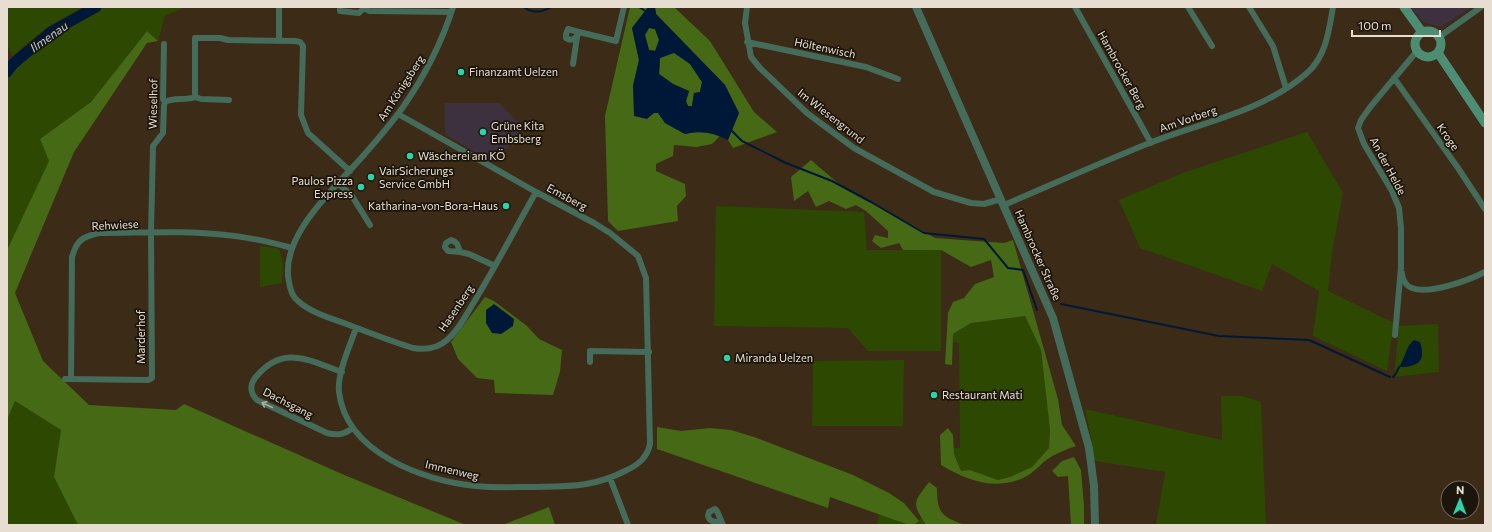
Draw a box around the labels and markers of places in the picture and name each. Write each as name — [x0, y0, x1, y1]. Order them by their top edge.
place label: Finanzamt Uelzen — [469, 65, 558, 78]
marker: Finanzamt Uelzen — [456, 67, 466, 77]
place label: Grüne Kita Embsberg — [491, 119, 544, 145]
marker: Grüne Kita Embsberg — [478, 127, 488, 137]
place label: Wäscherei am KÖ — [418, 148, 505, 162]
marker: Wäscherei am KÖ — [405, 151, 415, 161]
place label: VairSicherungs Service GmbH — [379, 164, 454, 190]
marker: VairSicherungs Service GmbH — [366, 172, 376, 182]
place label: Paulos Pizza Express — [291, 174, 353, 200]
marker: Paulos Pizza Express — [356, 182, 366, 192]
place label: Katharina-von-Bora-Haus — [368, 199, 498, 212]
marker: Katharina-von-Bora-Haus — [501, 201, 511, 211]
place label: Miranda Uelzen — [735, 351, 813, 364]
marker: Miranda Uelzen — [722, 353, 732, 363]
place label: Restaurant Mati — [942, 388, 1023, 401]
marker: Restaurant Mati — [929, 390, 939, 400]

